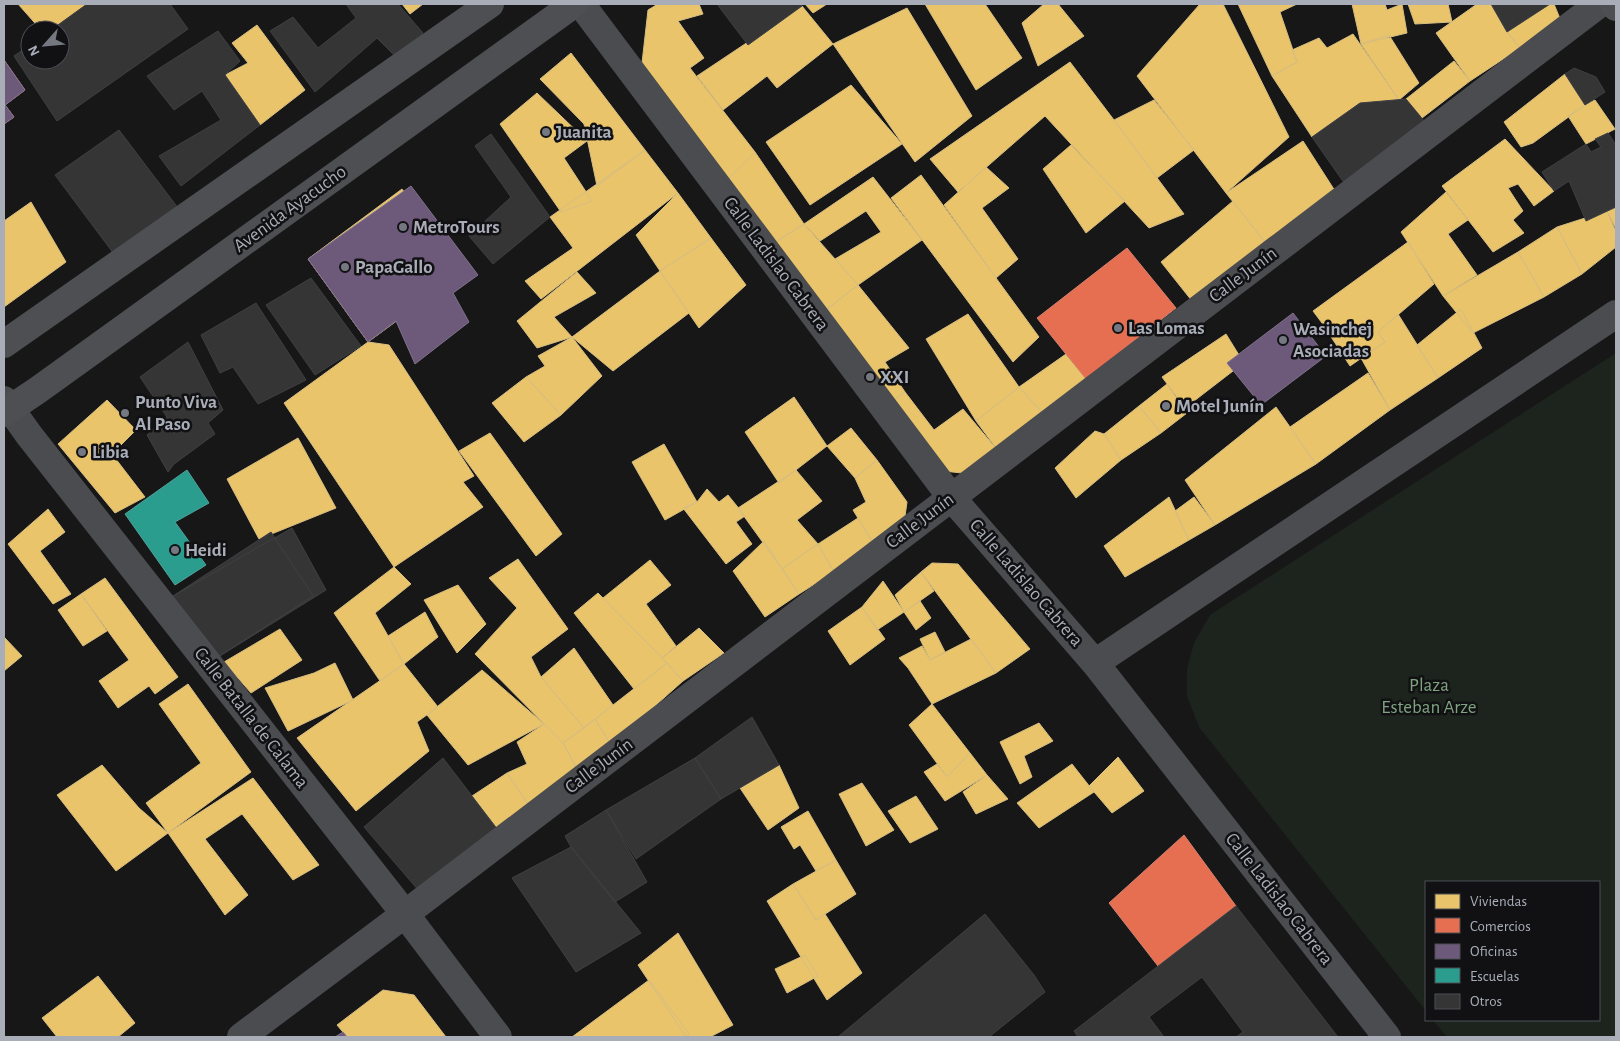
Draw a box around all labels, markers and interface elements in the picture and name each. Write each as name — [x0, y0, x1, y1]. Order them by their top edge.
north arrow — [20, 20, 70, 70]
text: N — [26, 43, 43, 58]
place label: Juanita — [556, 123, 612, 142]
marker: Juanita — [540, 126, 552, 138]
street label: Avenida Ayacucho — [230, 162, 350, 256]
street label: Calle Ladislao Cabrera — [720, 194, 832, 335]
place label: MetroTours — [413, 218, 500, 237]
marker: MetroTours — [397, 221, 409, 233]
street label: Calle Junín — [1206, 244, 1280, 306]
place label: PapaGallo — [355, 258, 433, 277]
marker: PapaGallo — [339, 261, 351, 273]
place label: Las Lomas — [1128, 319, 1205, 338]
place label: Wasinchej Asociadas — [1293, 320, 1372, 361]
marker: Las Lomas — [1112, 322, 1124, 334]
marker: Wasinchej Asociadas — [1277, 334, 1289, 346]
place label: XXI — [880, 368, 909, 387]
marker: XXI — [864, 371, 876, 383]
place label: Punto Viva Al Paso — [135, 393, 217, 434]
place label: Motel Junín — [1176, 397, 1264, 416]
marker: Motel Junín — [1160, 400, 1172, 412]
marker: Punto Viva Al Paso — [119, 407, 131, 419]
place label: Libia — [92, 443, 129, 462]
marker: Libia — [76, 446, 88, 458]
street label: Calle Junín — [883, 490, 957, 552]
street label: Calle Ladislao Cabrera — [966, 516, 1086, 650]
place label: Heidi — [185, 541, 227, 560]
marker: Heidi — [169, 544, 181, 556]
street label: Calle Batalla de Calama — [190, 644, 312, 792]
park label: Plaza Esteban Arze — [1381, 676, 1477, 717]
street label: Calle Junín — [562, 735, 636, 797]
street label: Calle Ladislao Cabrera — [1222, 829, 1336, 969]
legend — [1425, 881, 1600, 1021]
text: Viviendas — [1470, 894, 1527, 909]
text: Comercios — [1470, 919, 1531, 934]
text: Oficinas — [1470, 944, 1517, 959]
text: Escuelas — [1470, 969, 1519, 984]
text: Otros — [1470, 994, 1502, 1009]

